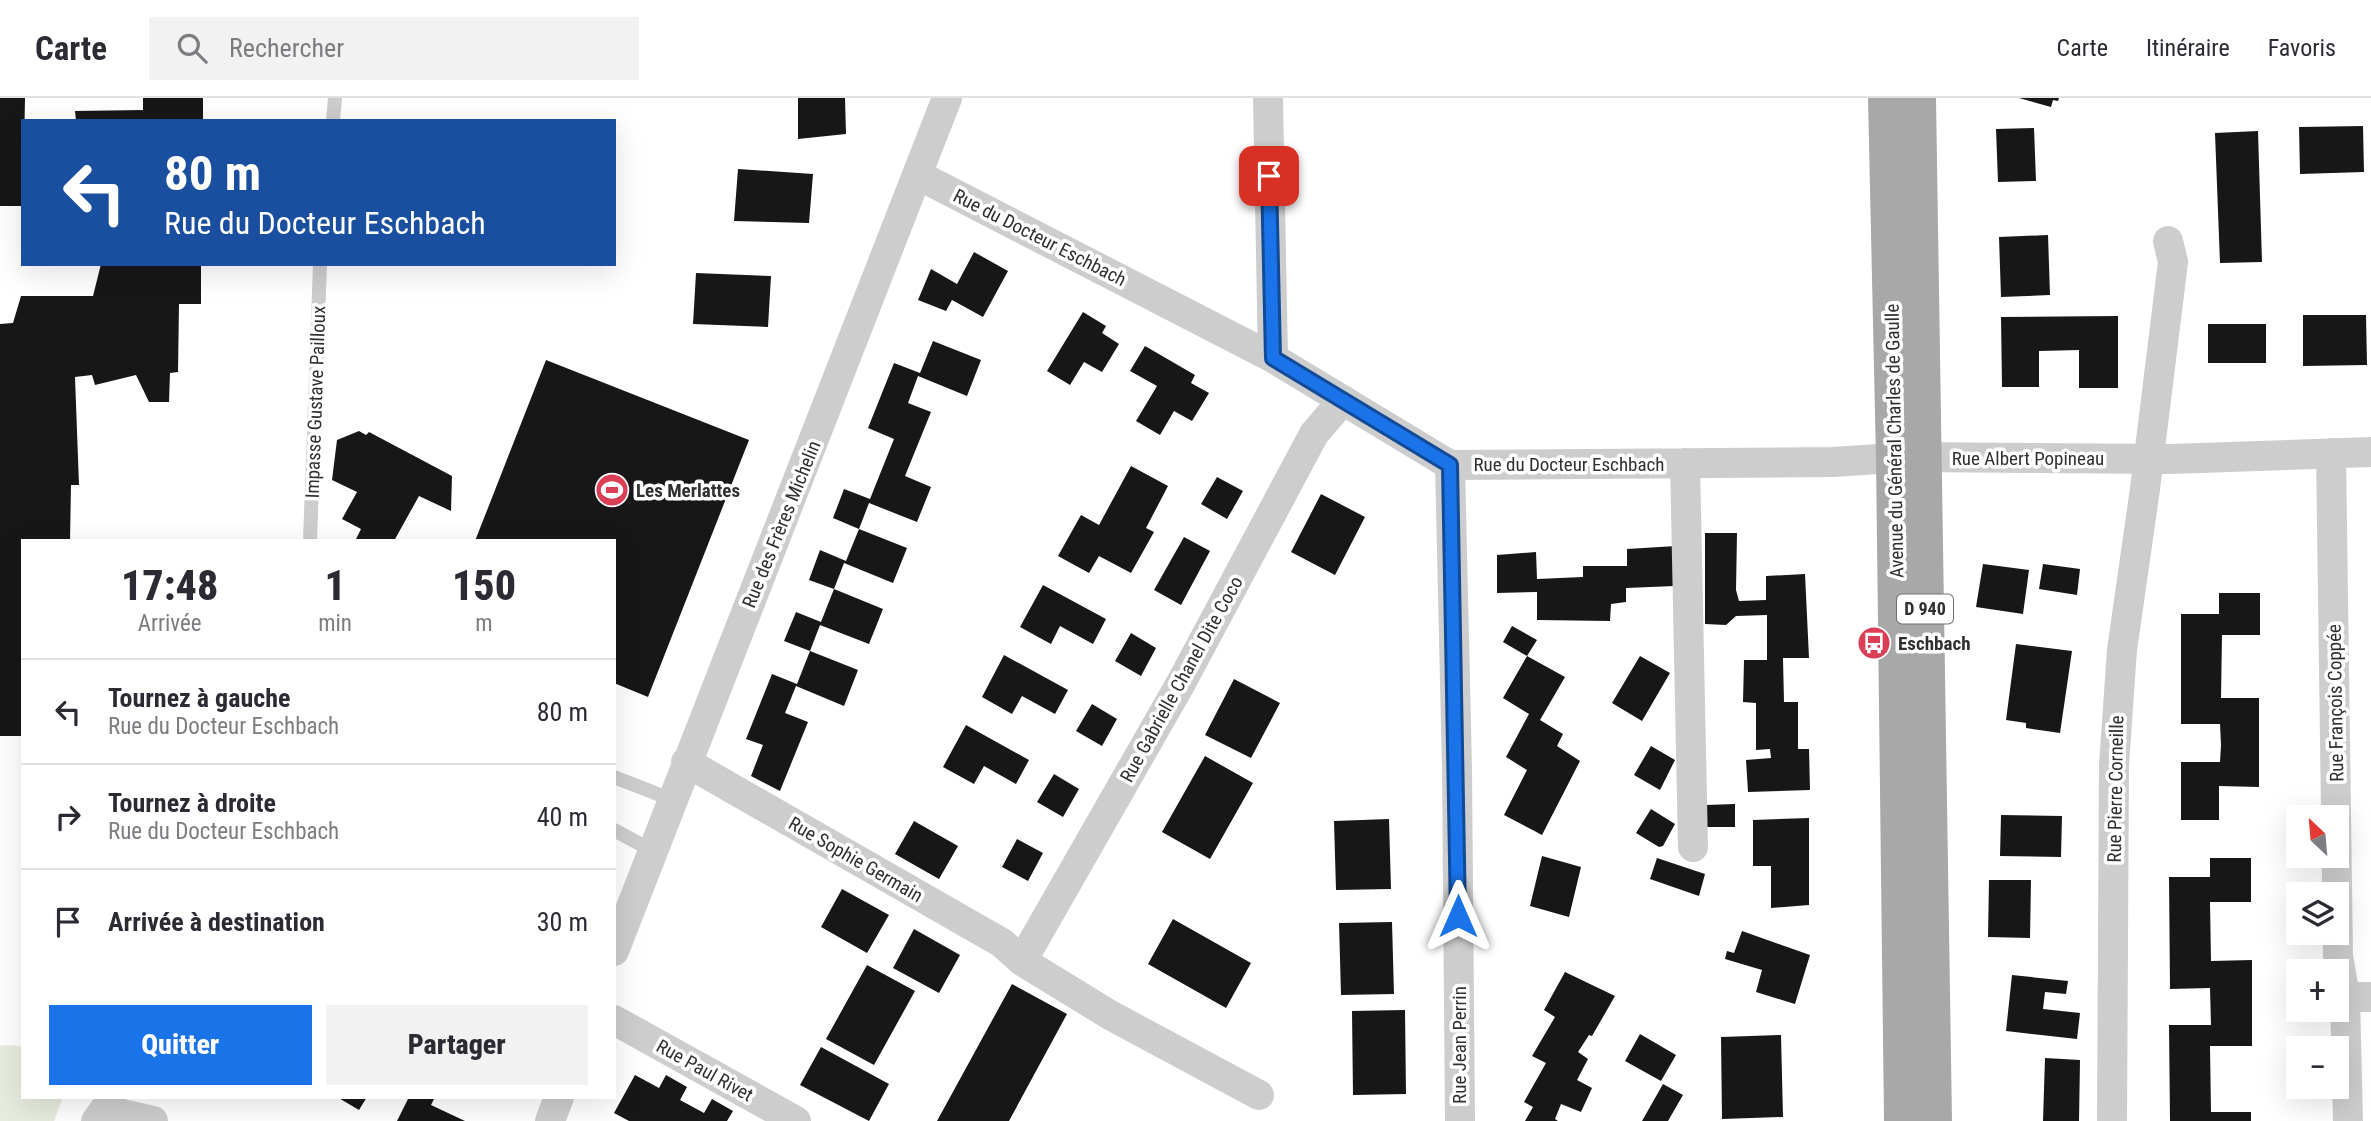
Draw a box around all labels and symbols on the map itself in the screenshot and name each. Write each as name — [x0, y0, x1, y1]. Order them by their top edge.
pin — [1239, 146, 1299, 206]
street label: Rue du Docteur Eschbach — [949, 184, 1130, 291]
street label: Avenue du Général Charles de Gaulle — [1881, 303, 1908, 578]
street label: Impasse Gustave Pailloux — [301, 305, 330, 499]
street label: Rue des Frères Michelin — [737, 437, 826, 611]
street label: Rue Albert Popineau — [1952, 447, 2104, 470]
street label: Rue du Docteur Eschbach — [1473, 453, 1665, 476]
sports icon: Les Merlattes — [593, 471, 631, 509]
place label: Les Merlattes — [636, 479, 740, 502]
street label: Rue Gabrielle Chanel Dite Coco — [1115, 572, 1248, 786]
road number: D 940 — [1897, 594, 1953, 624]
bus stop icon: Eschbach — [1855, 624, 1893, 662]
street label: Rue François Coppée — [2323, 624, 2348, 782]
place label: Eschbach — [1898, 632, 1971, 655]
street label: Rue Pierre Corneille — [2103, 715, 2128, 863]
north arrow — [2286, 805, 2348, 868]
street label: Rue Sophie Germain — [785, 812, 927, 907]
position arrow — [1421, 879, 1495, 953]
street label: Rue Jean Perrin — [1448, 986, 1471, 1104]
street label: Rue Paul Rivet — [652, 1034, 757, 1106]

